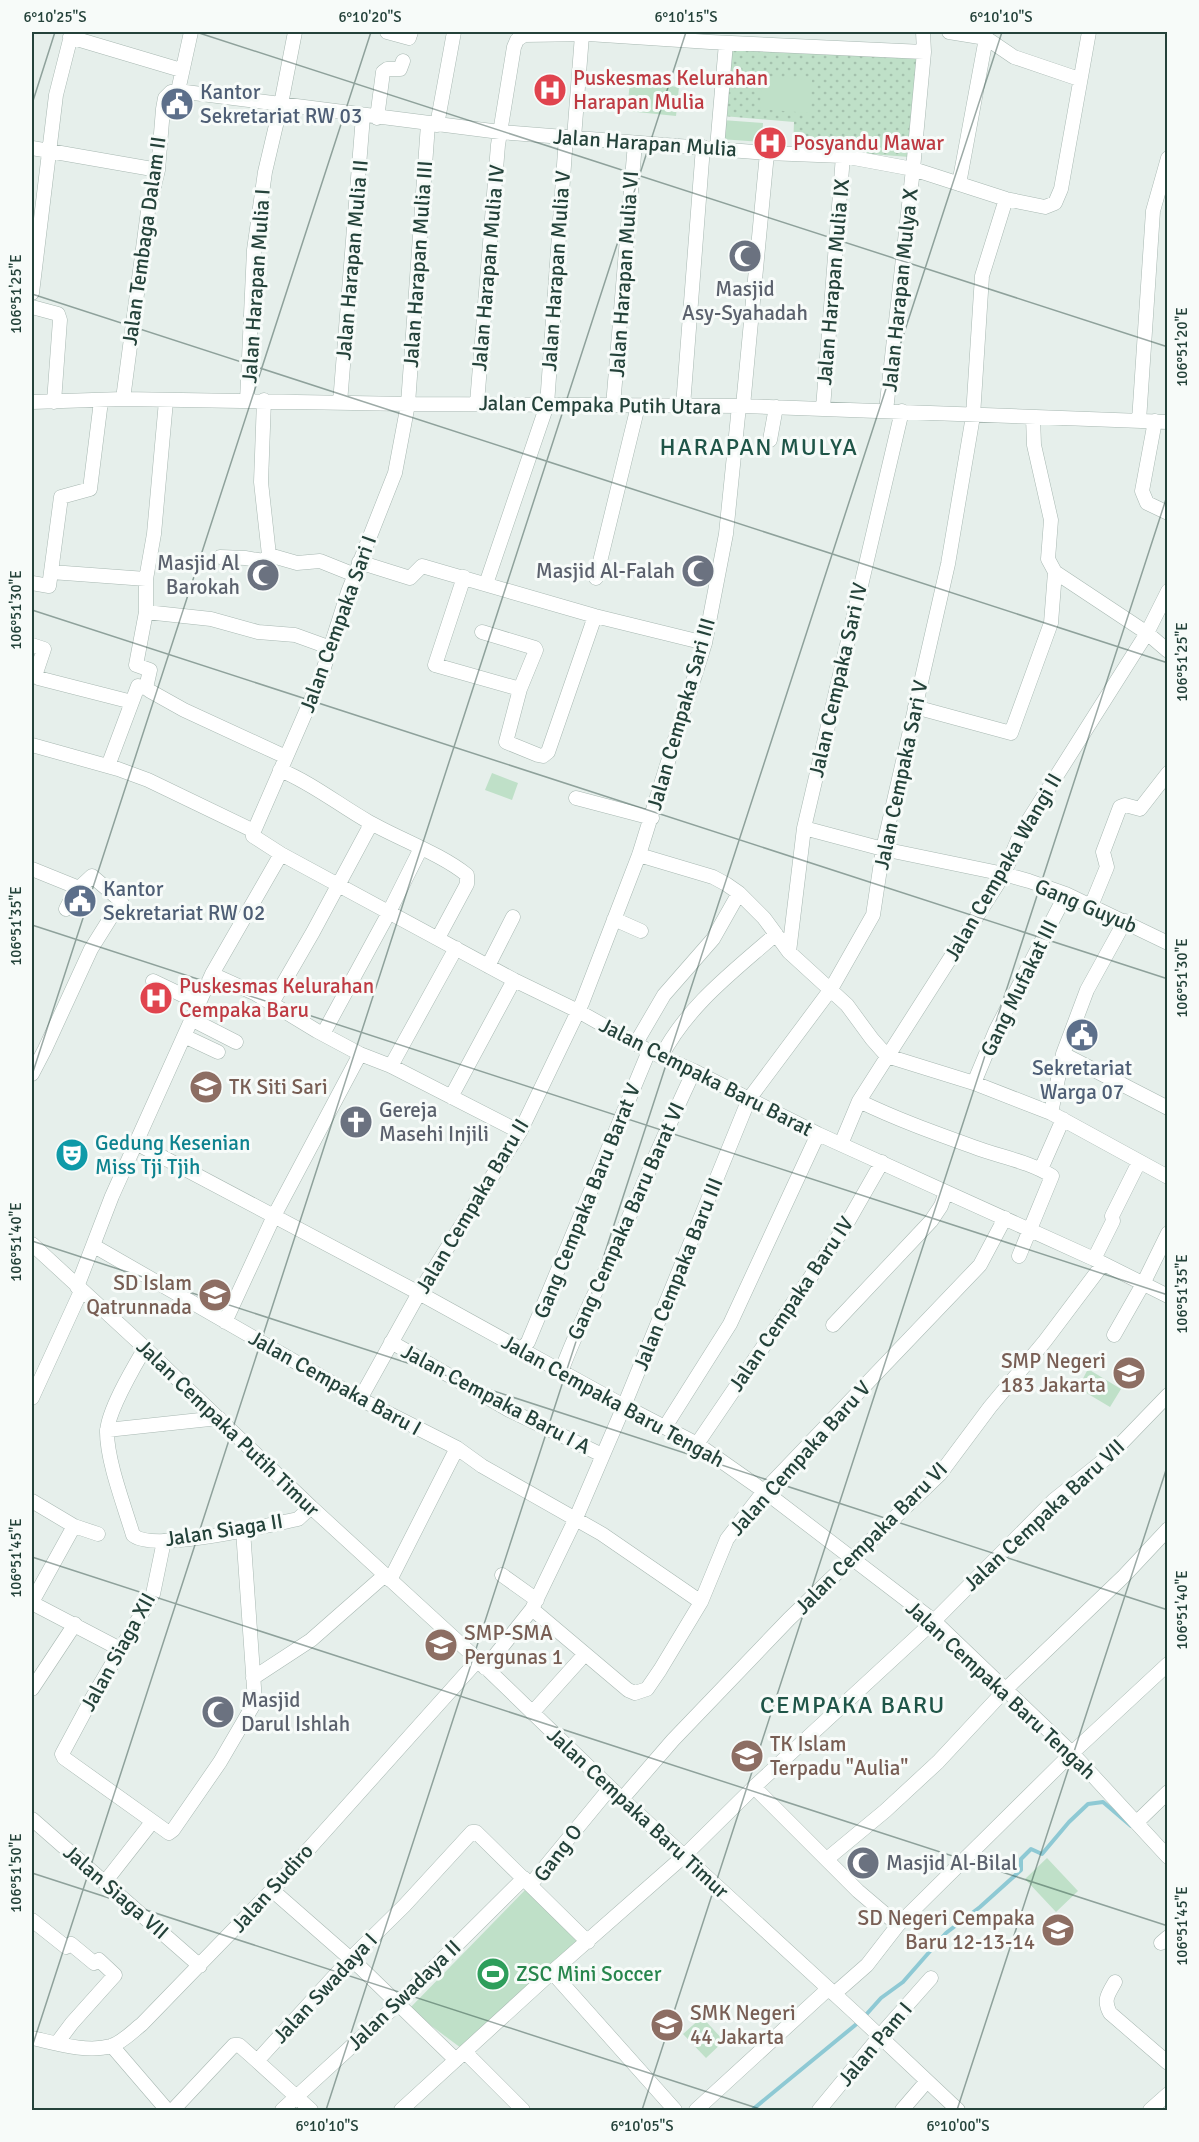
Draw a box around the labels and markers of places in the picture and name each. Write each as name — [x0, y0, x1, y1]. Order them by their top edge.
place label: Puskesmas Kelurahan Harapan Mulia — [573, 65, 768, 115]
hospital icon: Puskesmas Kelurahan Harapan Mulia — [532, 72, 568, 108]
place label: Kantor Sekretariat RW 03 — [200, 79, 362, 129]
public building icon: Kantor Sekretariat RW 03 — [159, 86, 195, 122]
hospital icon: Posyandu Mawar — [752, 125, 788, 161]
place label: Posyandu Mawar — [793, 130, 944, 156]
mosque icon: Masjid Asy-Syahadah — [727, 238, 763, 274]
place label: Masjid Asy-Syahadah — [682, 276, 808, 326]
place label: Masjid Al Barokah — [157, 550, 240, 600]
mosque icon: Masjid Al-Falah — [680, 553, 716, 589]
mosque icon: Masjid Al Barokah — [245, 557, 281, 593]
place label: Masjid Al-Falah — [536, 558, 675, 584]
place label: Kantor Sekretariat RW 02 — [103, 876, 265, 926]
public building icon: Kantor Sekretariat RW 02 — [62, 883, 98, 919]
place label: Puskesmas Kelurahan Cempaka Baru — [179, 973, 374, 1023]
hospital icon: Puskesmas Kelurahan Cempaka Baru — [138, 980, 174, 1016]
public building icon: Sekretariat Warga 07 — [1064, 1017, 1100, 1053]
place label: Sekretariat Warga 07 — [1032, 1055, 1132, 1105]
school or university icon: TK Siti Sari — [188, 1069, 224, 1105]
place label: TK Siti Sari — [229, 1074, 328, 1100]
place label: Gereja Masehi Injili — [379, 1097, 489, 1147]
church icon: Gereja Masehi Injili — [338, 1104, 374, 1140]
place label: Gedung Kesenian Miss Tji Tjih — [95, 1130, 250, 1180]
theatre icon: Gedung Kesenian Miss Tji Tjih — [54, 1137, 90, 1173]
place label: SD Islam Qatrunnada — [86, 1270, 192, 1320]
school or university icon: SD Islam Qatrunnada — [197, 1277, 233, 1313]
place label: SMP Negeri 183 Jakarta — [1001, 1348, 1106, 1398]
school or university icon: SMP Negeri 183 Jakarta — [1111, 1355, 1147, 1391]
place label: SMP-SMA Pergunas 1 — [464, 1620, 563, 1670]
school or university icon: SMP-SMA Pergunas 1 — [423, 1627, 459, 1663]
place label: Masjid Darul Ishlah — [241, 1687, 350, 1737]
mosque icon: Masjid Darul Ishlah — [200, 1694, 236, 1730]
place label: TK Islam Terpadu "Aulia" — [770, 1731, 908, 1781]
school or university icon: TK Islam Terpadu "Aulia" — [729, 1738, 765, 1774]
mosque icon: Masjid Al-Bilal — [845, 1845, 881, 1881]
place label: Masjid Al-Bilal — [886, 1850, 1017, 1876]
place label: SD Negeri Cempaka Baru 12-13-14 — [858, 1905, 1035, 1955]
school or university icon: SD Negeri Cempaka Baru 12-13-14 — [1040, 1912, 1076, 1948]
sports icon: ZSC Mini Soccer — [475, 1956, 511, 1992]
place label: ZSC Mini Soccer — [516, 1961, 662, 1987]
place label: SMK Negeri 44 Jakarta — [690, 2000, 796, 2050]
school or university icon: SMK Negeri 44 Jakarta — [649, 2007, 685, 2043]

